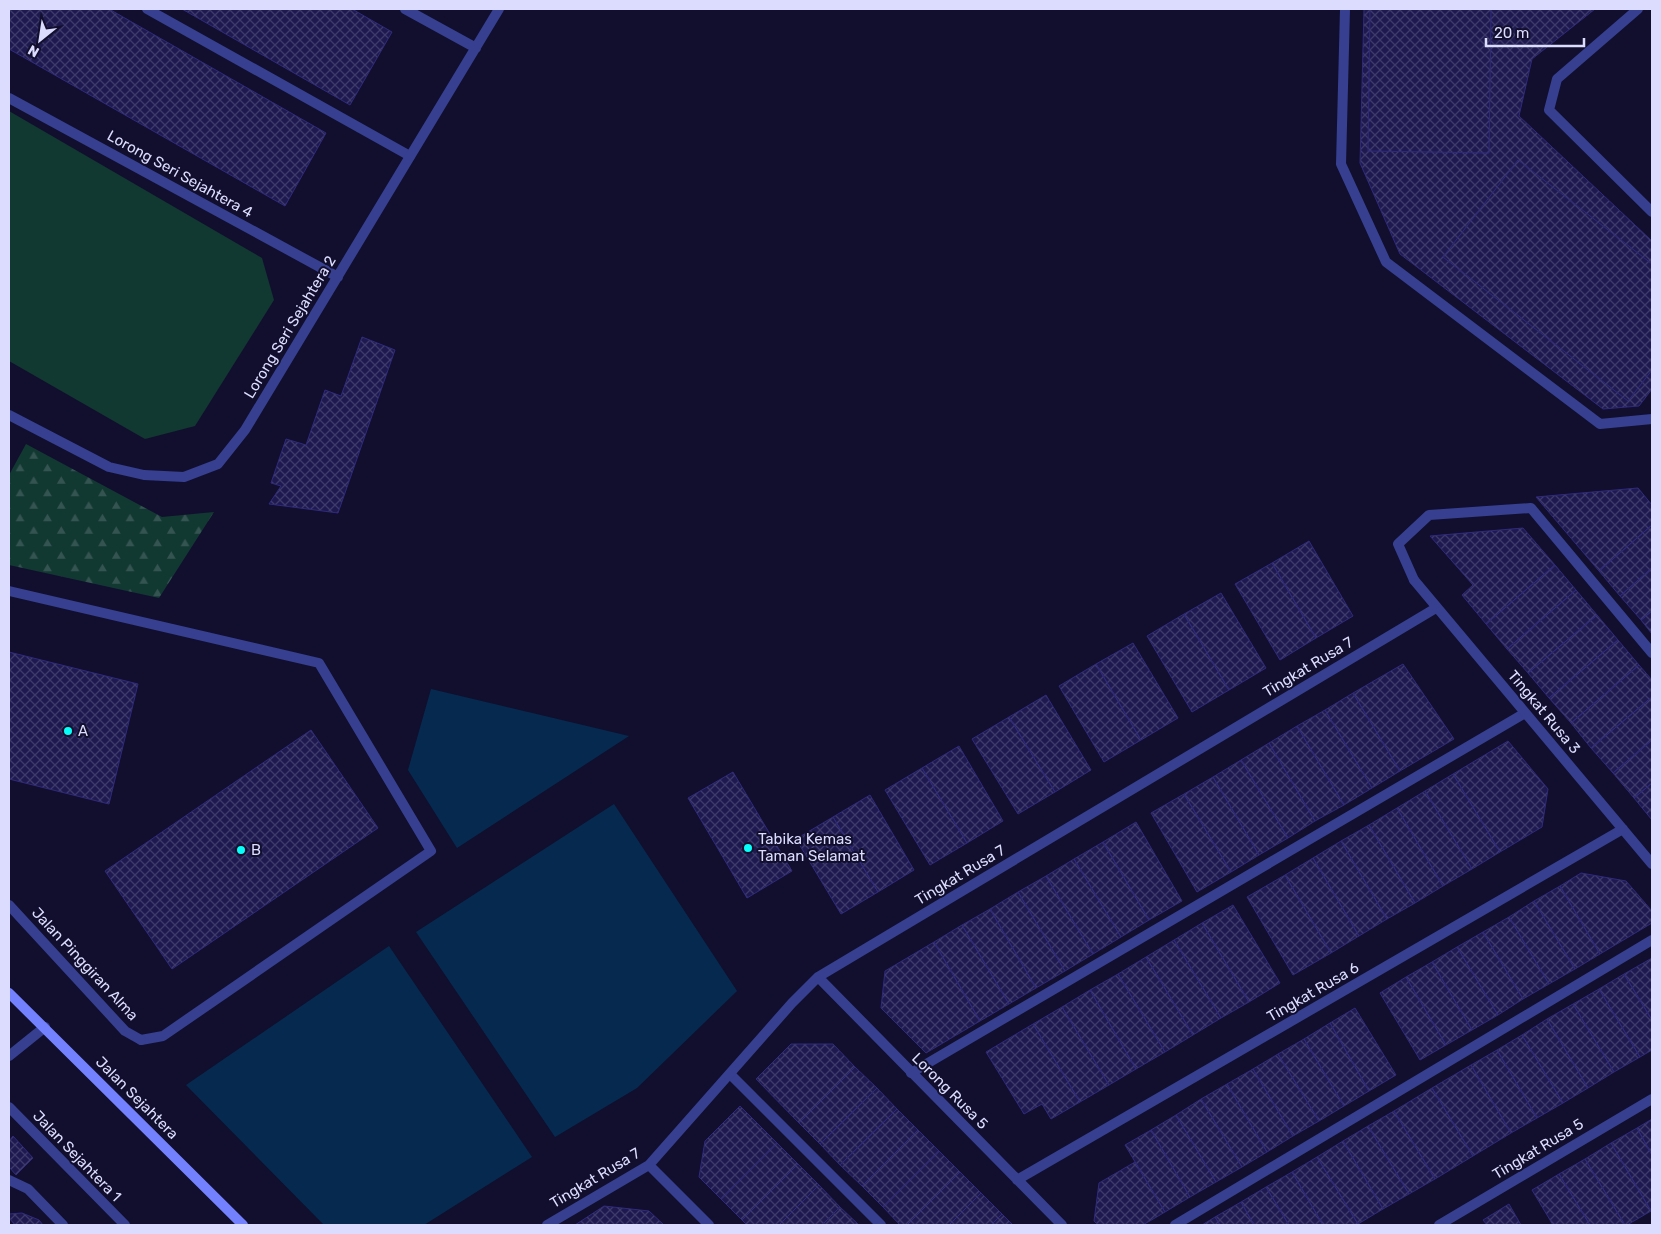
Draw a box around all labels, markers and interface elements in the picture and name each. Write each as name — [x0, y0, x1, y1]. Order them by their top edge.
north arrow — [15, 15, 65, 65]
scale bar — [1486, 15, 1584, 47]
text: 20 m — [1494, 24, 1529, 42]
text: N — [25, 41, 42, 61]
street label: Lorong Seri Sejahtera 4 — [104, 126, 256, 222]
street label: Lorong Seri Sejahtera 2 — [240, 252, 340, 401]
street label: Tingkat Rusa 7 — [1260, 633, 1357, 701]
street label: Tingkat Rusa 3 — [1504, 667, 1584, 757]
place label: A — [78, 722, 88, 740]
marker: A — [62, 725, 74, 737]
place label: Tabika Kemas Taman Selamat — [758, 830, 865, 865]
place label: B — [251, 841, 261, 859]
street label: Tingkat Rusa 7 — [912, 841, 1009, 909]
marker: Tabika Kemas Taman Selamat — [742, 842, 754, 854]
marker: B — [235, 844, 247, 856]
street label: Jalan Pinggiran Alma — [28, 904, 142, 1024]
street label: Tingkat Rusa 6 — [1264, 958, 1362, 1026]
street label: Lorong Rusa 5 — [908, 1049, 992, 1133]
street label: Jalan Sejahtera — [92, 1053, 182, 1143]
street label: Jalan Sejahtera 1 — [29, 1107, 125, 1205]
street label: Tingkat Rusa 5 — [1489, 1115, 1587, 1183]
street label: Tingkat Rusa 7 — [547, 1144, 644, 1212]

